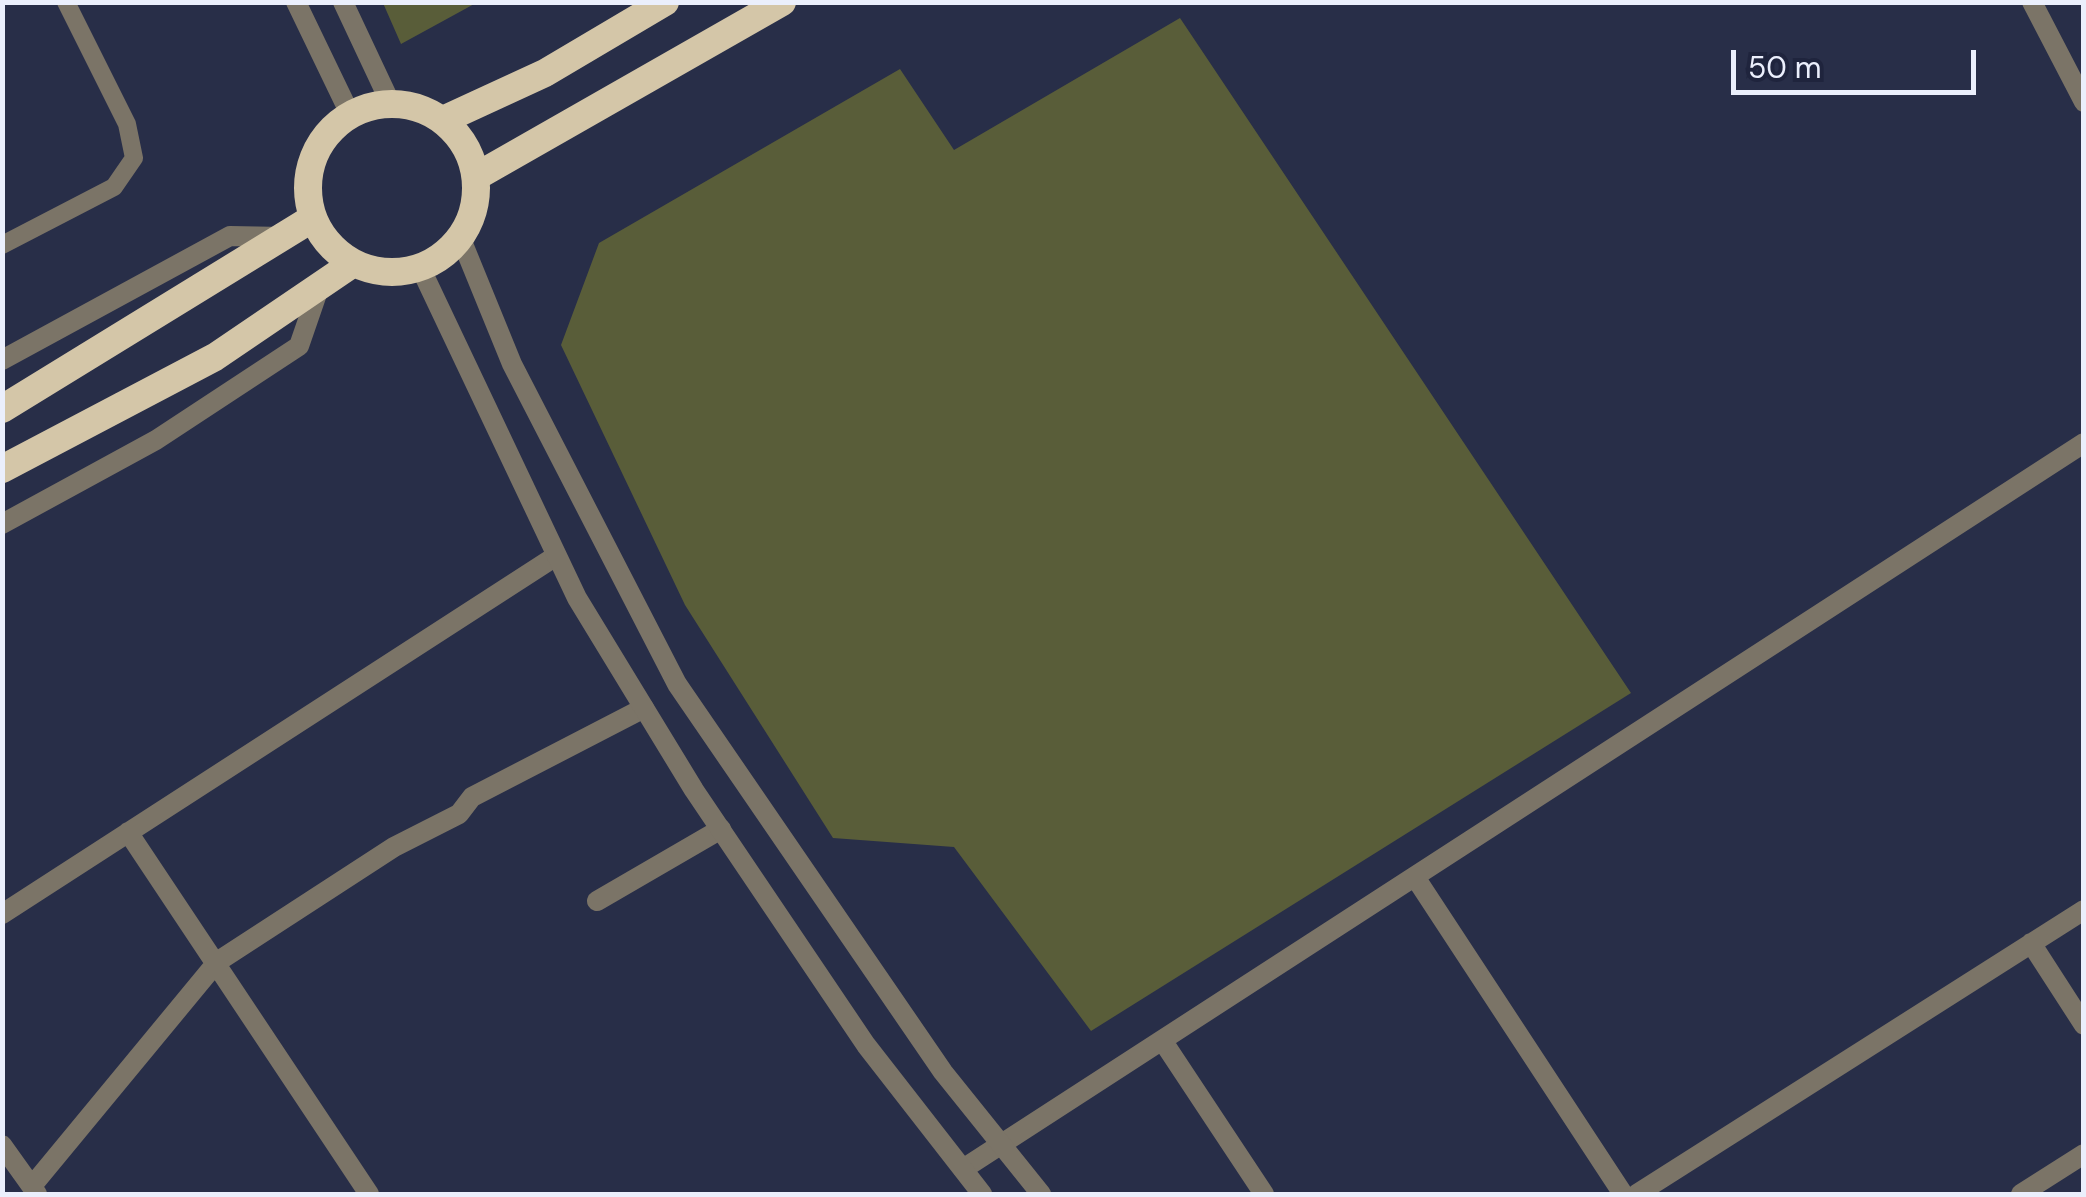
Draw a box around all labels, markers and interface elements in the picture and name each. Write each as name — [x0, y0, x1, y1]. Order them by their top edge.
scale bar — [1736, 30, 1981, 92]
text: 50 m — [1748, 48, 1822, 87]

